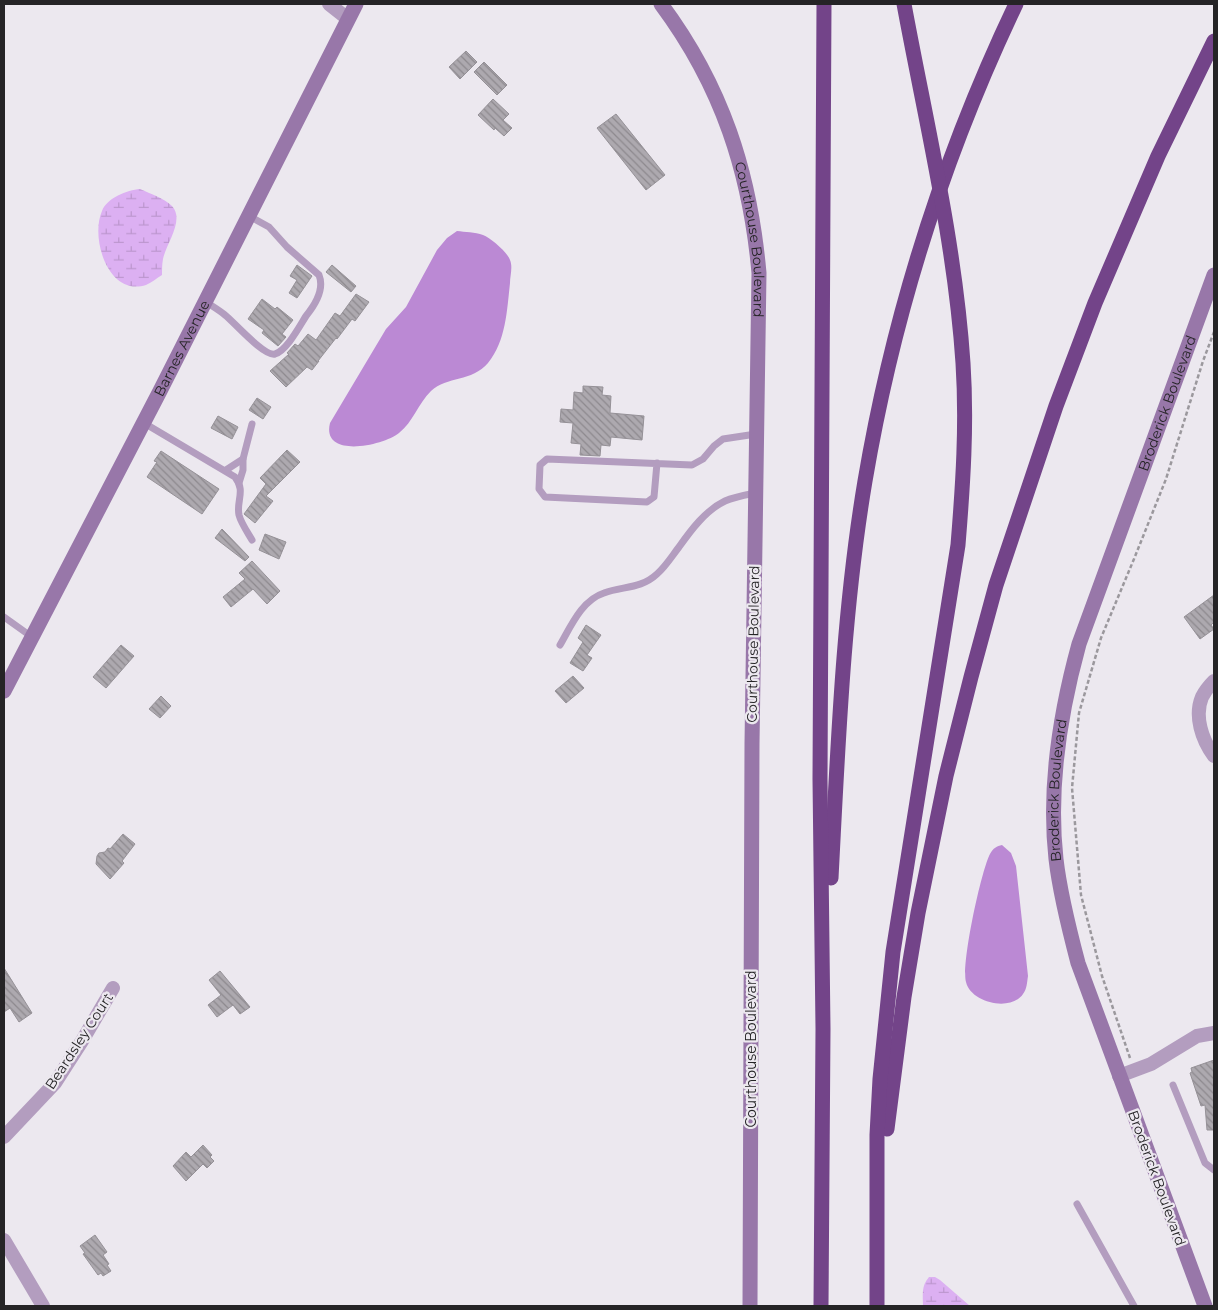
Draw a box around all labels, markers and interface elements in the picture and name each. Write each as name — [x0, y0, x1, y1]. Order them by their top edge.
street label: Courthouse Boulevard — [731, 160, 768, 318]
street label: Barnes Avenue — [150, 297, 214, 400]
street label: Broderick Boulevard — [1134, 333, 1200, 474]
street label: Courthouse Boulevard — [743, 565, 763, 723]
street label: Broderick Boulevard — [1044, 718, 1071, 863]
street label: Courthouse Boulevard — [742, 970, 760, 1128]
street label: Beardsley Court — [41, 989, 117, 1093]
street label: Broderick Boulevard — [1124, 1108, 1190, 1248]

